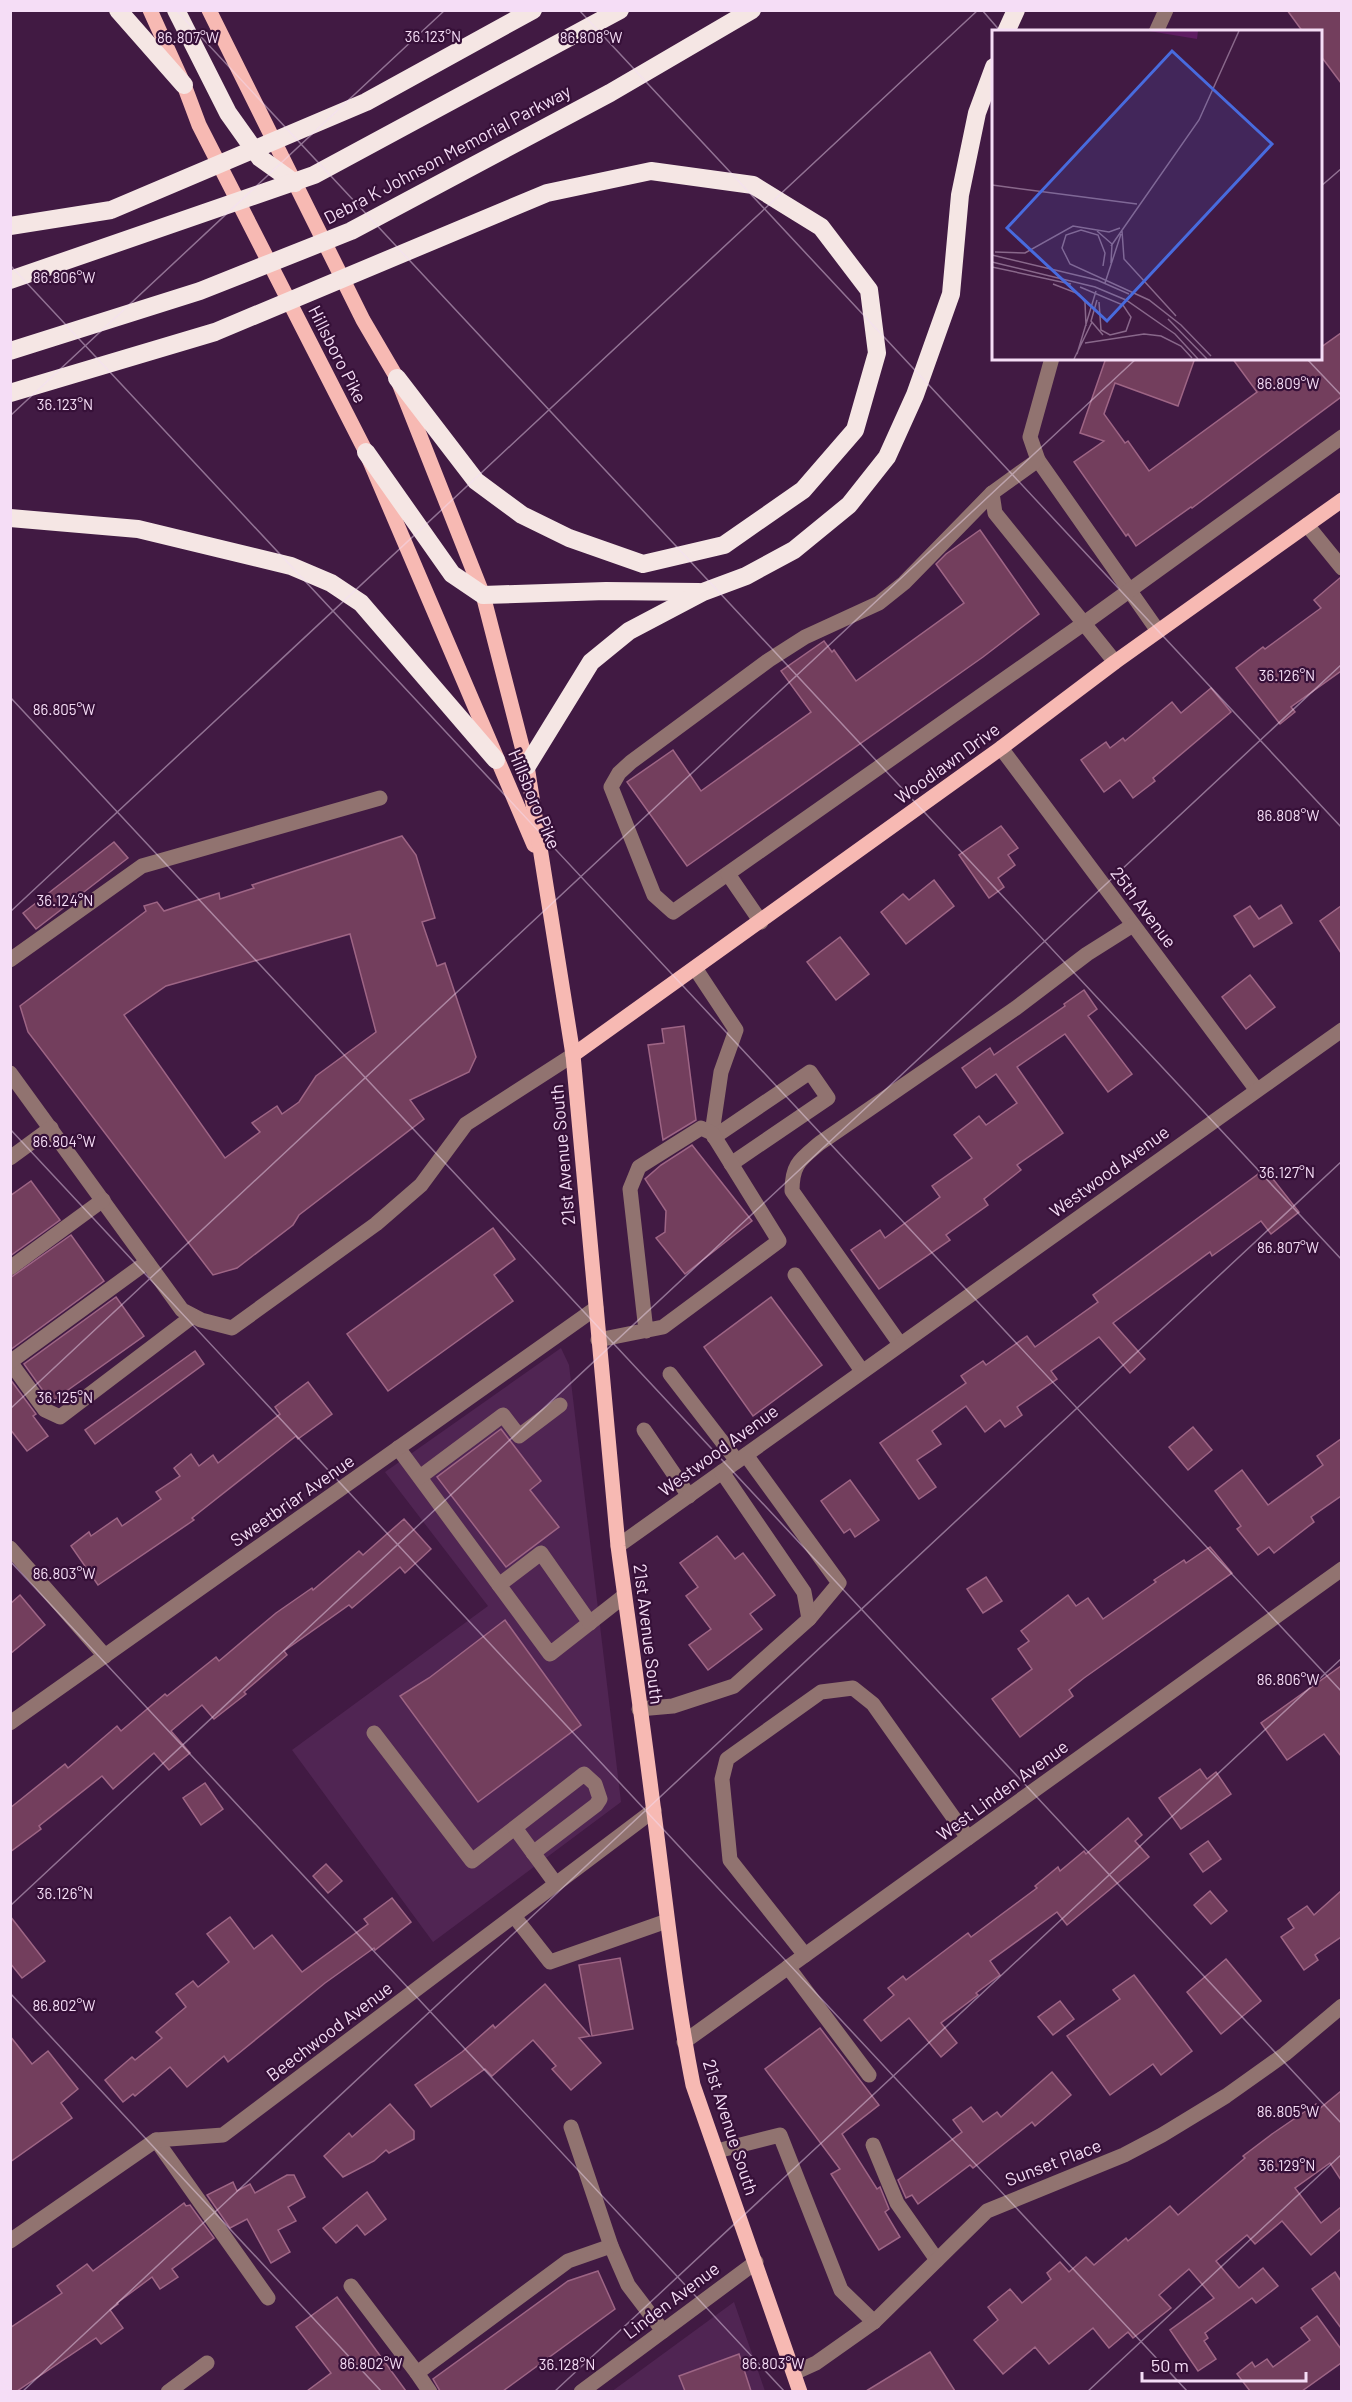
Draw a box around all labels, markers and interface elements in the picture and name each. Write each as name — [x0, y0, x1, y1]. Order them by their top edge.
text: 36.123°N — [405, 27, 461, 45]
text: 86.807°W — [157, 28, 219, 46]
text: 86.808°W — [560, 28, 622, 46]
inset map — [992, 30, 1322, 360]
street label: Debra K Johnson Memorial Parkway — [320, 79, 574, 229]
text: 86.806°W — [33, 268, 95, 286]
street label: Hillsboro Pike — [304, 302, 372, 406]
text: 86.809°W — [1257, 374, 1319, 392]
text: 36.123°N — [37, 395, 93, 413]
text: 36.126°N — [1259, 666, 1315, 684]
text: 86.805°W — [33, 700, 95, 718]
street label: Woodlawn Drive — [890, 718, 1004, 808]
street label: Hillsboro Pike — [504, 746, 566, 852]
text: 86.808°W — [1257, 806, 1319, 824]
street label: 25th Avenue — [1106, 862, 1182, 952]
text: 36.124°N — [36, 891, 94, 909]
street label: 21st Avenue South — [545, 1084, 579, 1226]
street label: Westwood Avenue — [1045, 1120, 1173, 1222]
text: 86.804°W — [32, 1132, 96, 1150]
text: 36.127°N — [1259, 1163, 1315, 1181]
text: 86.807°W — [1257, 1238, 1319, 1256]
text: 36.125°N — [37, 1388, 93, 1406]
street label: Westwood Avenue — [654, 1399, 782, 1501]
street label: Sweetbriar Avenue — [226, 1449, 358, 1551]
street label: 21st Avenue South — [629, 1562, 669, 1706]
text: 86.803°W — [33, 1564, 95, 1582]
text: 86.806°W — [1257, 1670, 1319, 1688]
street label: West Linden Avenue — [932, 1735, 1072, 1845]
text: 36.126°N — [37, 1884, 93, 1902]
street label: Beechwood Avenue — [262, 1976, 396, 2086]
text: 86.802°W — [33, 1996, 95, 2014]
street label: 21st Avenue South — [699, 2056, 763, 2198]
text: 86.805°W — [1257, 2102, 1319, 2120]
street label: Sunset Place — [1002, 2134, 1104, 2190]
text: 36.129°N — [1259, 2156, 1315, 2174]
street label: Linden Avenue — [619, 2257, 723, 2343]
scale bar — [1142, 2345, 1306, 2383]
text: 86.802°W — [340, 2354, 402, 2372]
text: 86.803°W — [742, 2354, 804, 2372]
text: 50 m — [1151, 2354, 1189, 2376]
text: 36.128°N — [539, 2355, 595, 2373]

